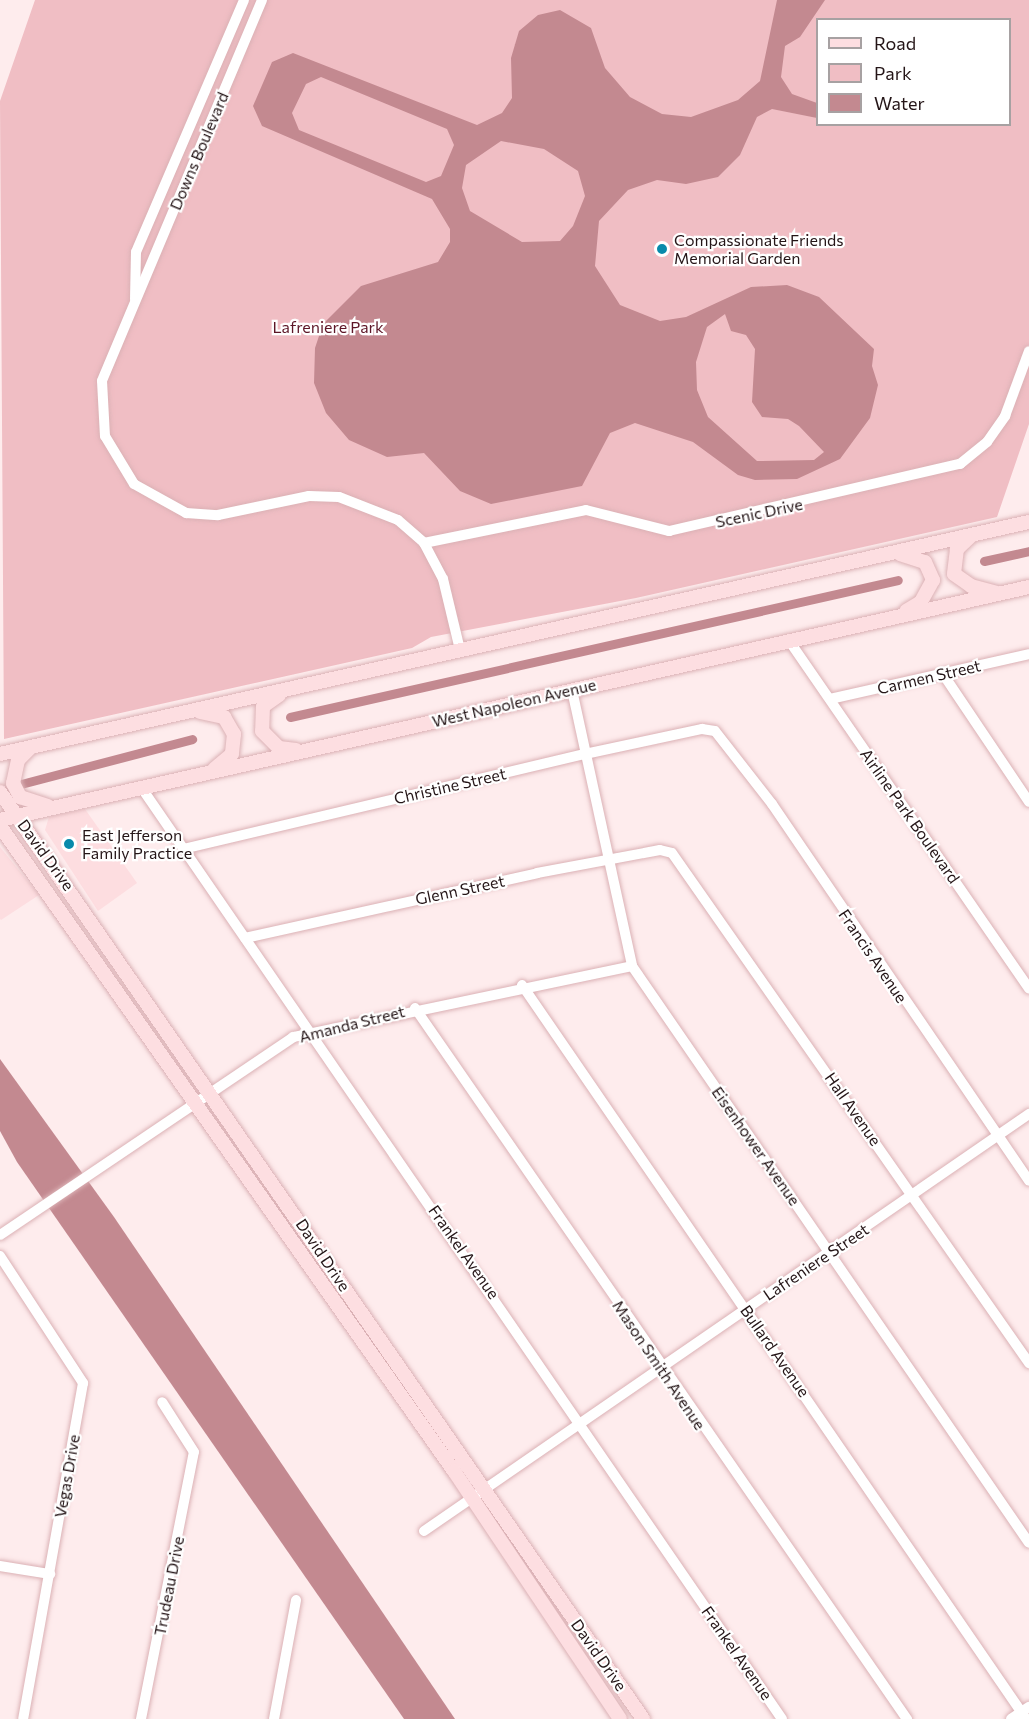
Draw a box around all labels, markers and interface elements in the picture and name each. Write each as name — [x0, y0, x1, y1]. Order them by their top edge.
legend — [816, 18, 1011, 126]
text: Road — [874, 32, 916, 54]
text: Park — [874, 62, 912, 84]
street label: Downs Boulevard — [165, 89, 233, 213]
text: Water — [874, 92, 925, 114]
place label: Compassionate Friends Memorial Garden — [674, 230, 844, 268]
marker: Compassionate Friends Memorial Garden — [655, 242, 669, 256]
park label: Lafreniere Park — [272, 317, 384, 337]
street label: Scenic Drive — [714, 494, 804, 532]
street label: Carmen Street — [875, 656, 983, 698]
street label: West Napoleon Avenue — [430, 675, 598, 731]
street label: Airline Park Boulevard — [856, 745, 964, 887]
street label: Christine Street — [392, 764, 508, 808]
street label: David Drive — [14, 816, 78, 894]
place label: East Jefferson Family Practice — [82, 825, 192, 863]
marker: East Jefferson Family Practice — [60, 835, 78, 853]
street label: Glenn Street — [414, 871, 506, 909]
street label: Francis Avenue — [835, 906, 911, 1006]
street label: Amanda Street — [297, 1002, 407, 1046]
street label: Hall Avenue — [821, 1069, 885, 1149]
street label: Eisenhower Avenue — [708, 1083, 804, 1209]
street label: Frankel Avenue — [425, 1201, 503, 1303]
street label: David Drive — [292, 1215, 354, 1295]
street label: Lafreniere Street — [760, 1220, 872, 1304]
street label: Mason Smith Avenue — [608, 1297, 710, 1433]
street label: Bullard Avenue — [736, 1301, 814, 1401]
street label: Vegas Drive — [50, 1433, 84, 1519]
street label: Trudeau Drive — [150, 1535, 188, 1637]
street label: Frankel Avenue — [698, 1602, 776, 1704]
street label: David Drive — [567, 1615, 631, 1695]

